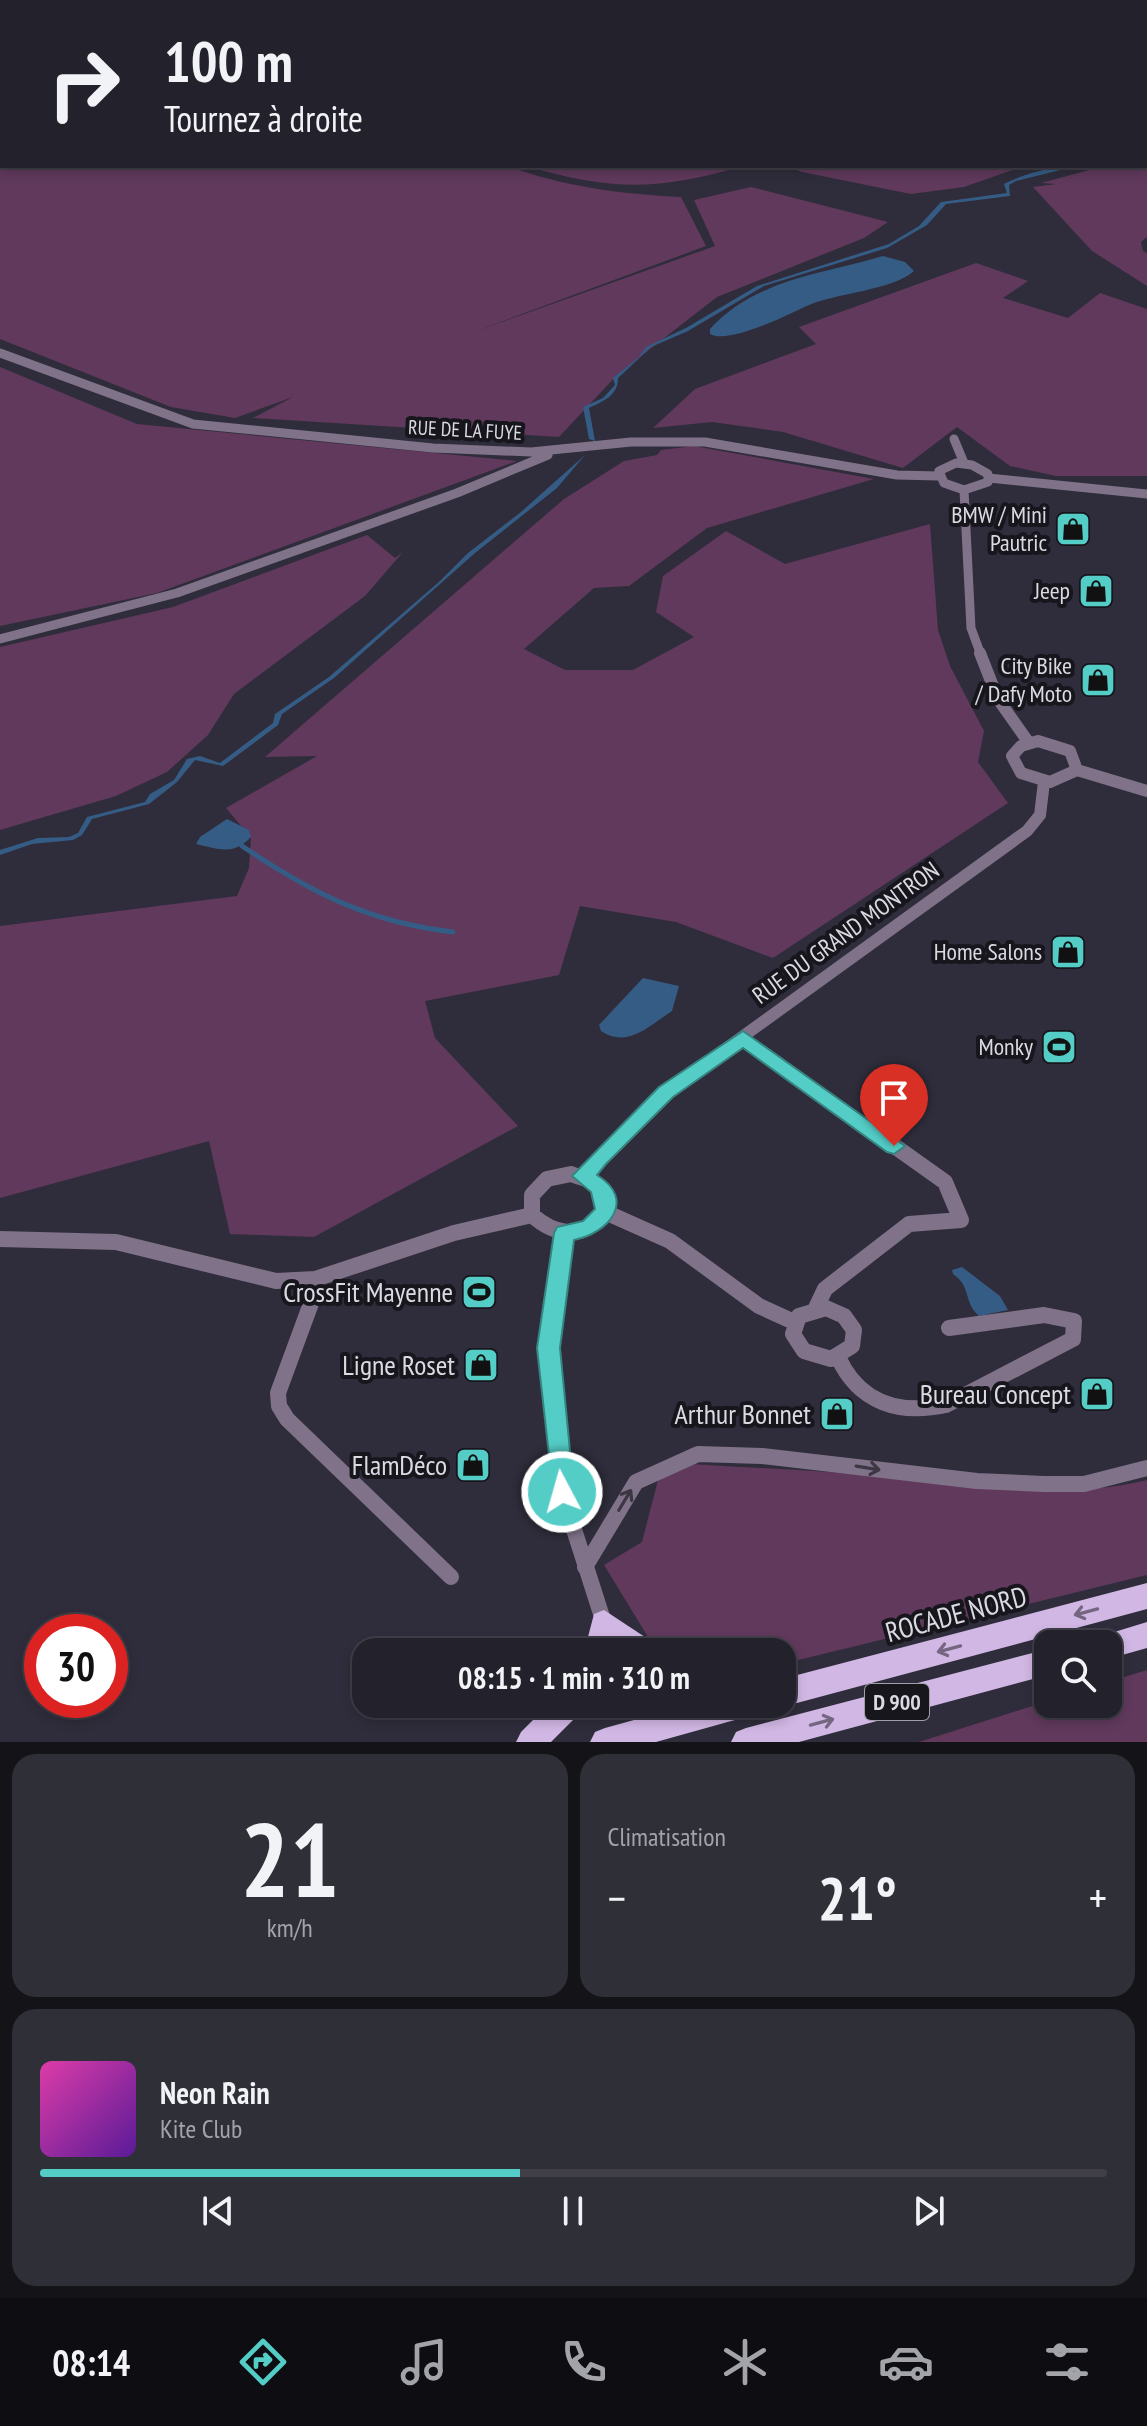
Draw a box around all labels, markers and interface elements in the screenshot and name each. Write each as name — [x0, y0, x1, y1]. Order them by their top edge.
text: 100 m — [164, 25, 293, 97]
icon: right — [32, 32, 136, 136]
text: Tournez à droite — [164, 95, 363, 142]
street label: RUE DE LA FUYE — [407, 414, 523, 446]
place label: BMW / Mini Pautric — [951, 499, 1047, 558]
shop icon: BMW / Mini Pautric — [1054, 510, 1092, 548]
shop icon: Jeep — [1077, 572, 1115, 610]
place label: Jeep — [1033, 575, 1070, 606]
place label: City Bike / Dafy Moto — [975, 650, 1072, 709]
shop icon: City Bike / Dafy Moto — [1079, 661, 1117, 699]
street label: RUE DU GRAND MONTRON — [746, 854, 945, 1011]
shop icon: Home Salons — [1049, 933, 1087, 971]
place label: Home Salons — [934, 936, 1042, 967]
sports icon: Monky — [1040, 1028, 1078, 1066]
place label: Monky — [978, 1031, 1033, 1062]
pin — [860, 1064, 928, 1146]
icon: arrive — [872, 1076, 916, 1120]
place label: CrossFit Mayenne — [283, 1273, 453, 1310]
sports icon: CrossFit Mayenne — [460, 1273, 498, 1311]
place label: Ligne Roset — [342, 1346, 455, 1383]
shop icon: Ligne Roset — [462, 1346, 500, 1384]
place label: Bureau Concept — [920, 1375, 1071, 1412]
shop icon: Bureau Concept — [1078, 1375, 1116, 1413]
place label: Arthur Bonnet — [674, 1395, 811, 1432]
shop icon: Arthur Bonnet — [818, 1395, 856, 1433]
place label: FlamDéco — [352, 1446, 447, 1483]
shop icon: FlamDéco — [454, 1446, 492, 1484]
position arrow — [520, 1450, 604, 1534]
one-way arrow — [855, 1461, 880, 1476]
one-way arrow — [617, 1489, 633, 1512]
street label: ROCADE NORD — [881, 1577, 1031, 1650]
one-way arrow — [1073, 1606, 1099, 1621]
speed limit sign: 30 — [24, 1614, 128, 1718]
map controls — [1034, 1630, 1122, 1718]
button: search — [1034, 1630, 1122, 1718]
one-way arrow — [937, 1642, 963, 1657]
text: 08:15 · 1 min · 310 m — [458, 1658, 690, 1697]
road number: D 900 — [865, 1684, 929, 1720]
one-way arrow — [808, 1714, 834, 1729]
text: 21 — [240, 1791, 339, 1926]
text: Climatisation — [608, 1820, 726, 1853]
text: 21° — [818, 1859, 897, 1937]
text: − — [608, 1869, 626, 1926]
text: + — [1089, 1869, 1107, 1926]
text: km/h — [267, 1911, 313, 1944]
text: Neon Rain — [160, 2073, 270, 2112]
text: Kite Club — [160, 2112, 242, 2145]
icon: previous — [196, 2189, 240, 2233]
icon: pause — [551, 2189, 595, 2233]
icon: next — [907, 2189, 951, 2233]
icon: directions — [235, 2334, 291, 2390]
icon: music — [396, 2334, 452, 2390]
icon: phone — [556, 2334, 612, 2390]
icon: climate — [717, 2334, 773, 2390]
icon: car — [878, 2334, 934, 2390]
icon: filters — [1039, 2334, 1095, 2390]
text: 08:14 — [52, 2339, 130, 2386]

